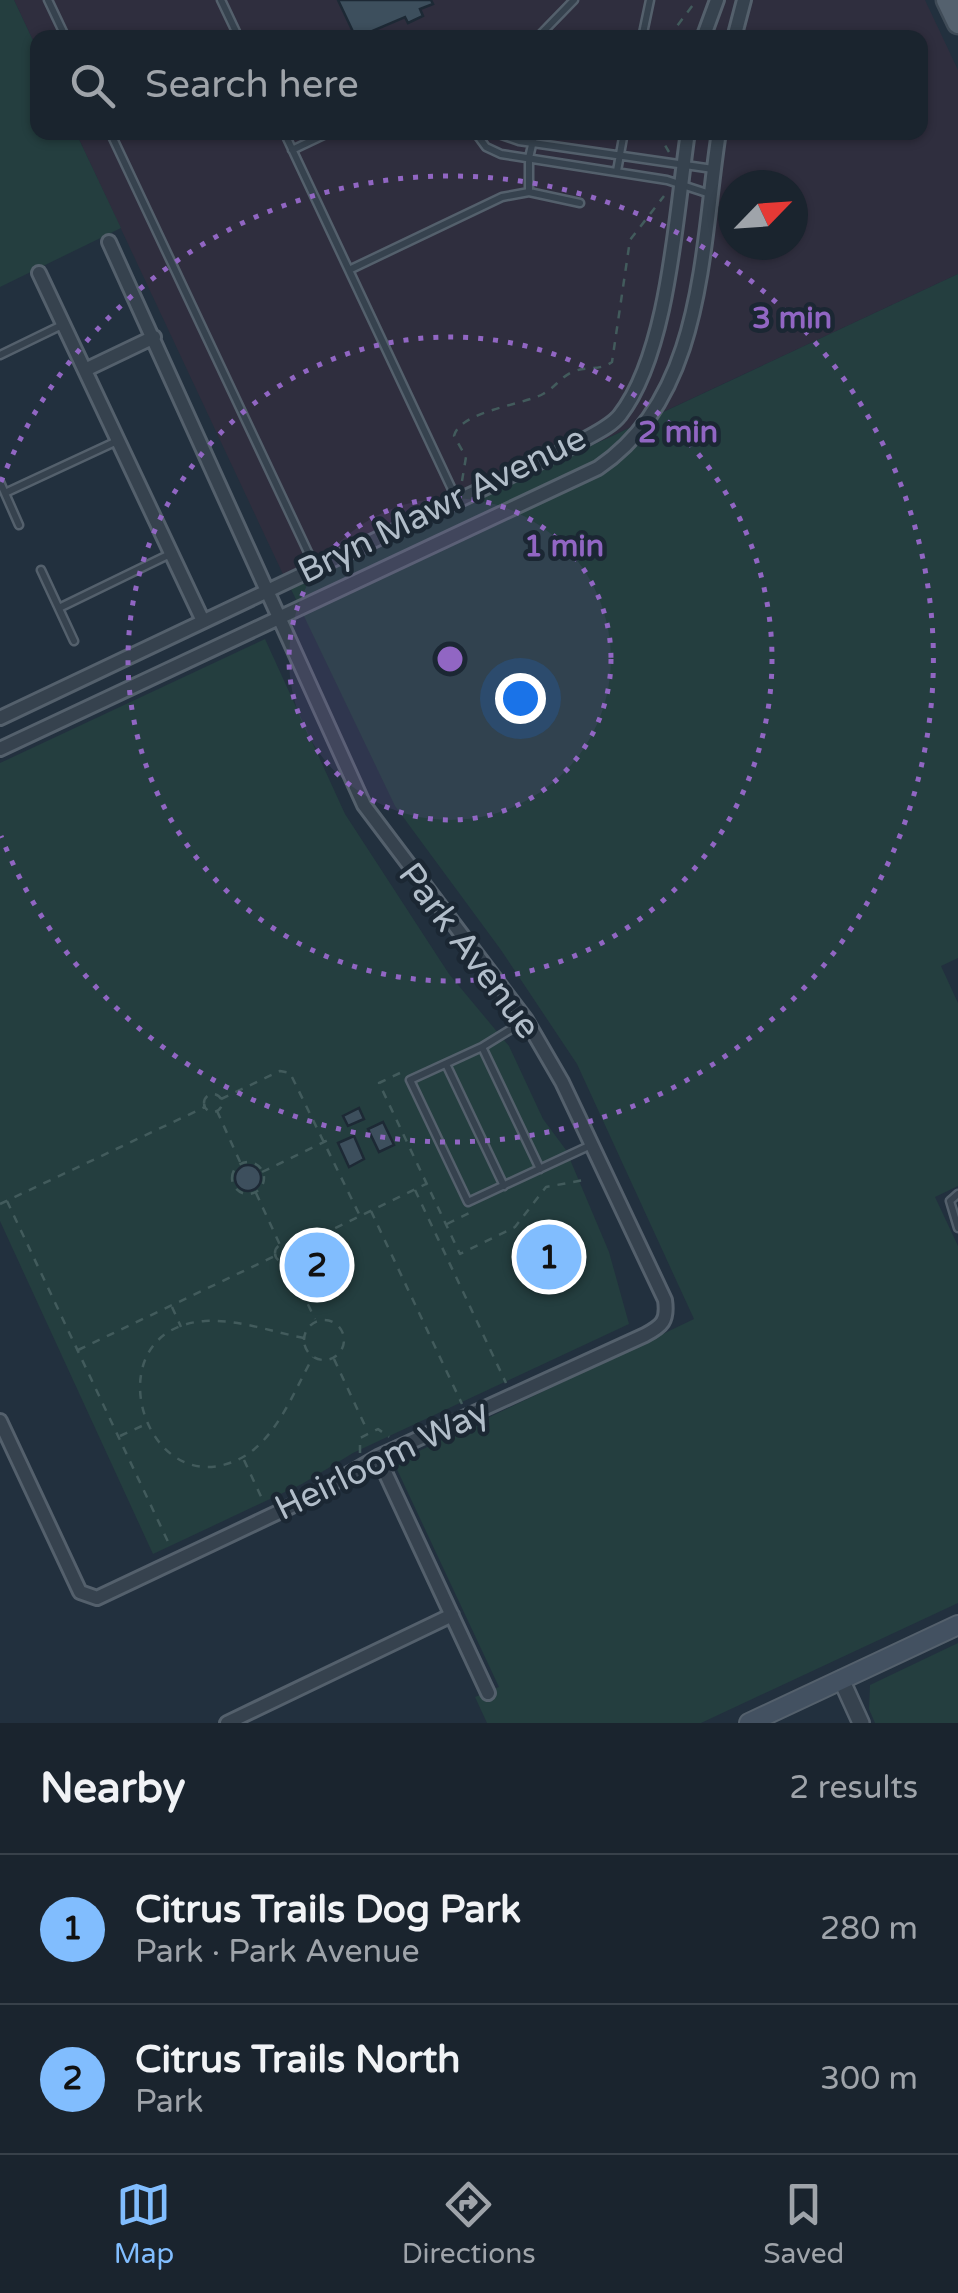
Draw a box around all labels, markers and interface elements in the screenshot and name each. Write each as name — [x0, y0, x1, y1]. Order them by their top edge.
search box — [30, 30, 928, 140]
icon: search — [65, 58, 120, 113]
text: Search here — [145, 62, 359, 108]
north arrow — [718, 170, 808, 260]
text: 3 min — [752, 300, 832, 337]
text: 2 min — [638, 414, 718, 451]
street label: Bryn Mawr Avenue — [291, 417, 593, 593]
text: 1 min — [524, 528, 604, 565]
centre of rings — [432, 641, 468, 677]
your location — [495, 673, 546, 724]
street label: Park Avenue — [389, 855, 549, 1047]
pin: 1 — [516, 1220, 582, 1294]
pin: 2 — [284, 1228, 350, 1302]
street label: Heirloom Way — [268, 1390, 496, 1530]
text: Nearby — [40, 1763, 185, 1814]
text: 2 results — [789, 1769, 918, 1807]
text: Citrus Trails Dog Park — [135, 1887, 521, 1933]
text: 1 — [62, 1910, 83, 1948]
text: 280 m — [820, 1910, 918, 1948]
text: Park · Park Avenue — [135, 1933, 420, 1971]
text: Citrus Trails North — [135, 2037, 460, 2083]
text: 2 — [62, 2060, 83, 2098]
text: 300 m — [820, 2060, 918, 2098]
text: Park — [135, 2083, 203, 2121]
tab: Map — [114, 2177, 174, 2271]
tab: Directions — [402, 2177, 536, 2271]
tab: Saved — [763, 2177, 844, 2271]

